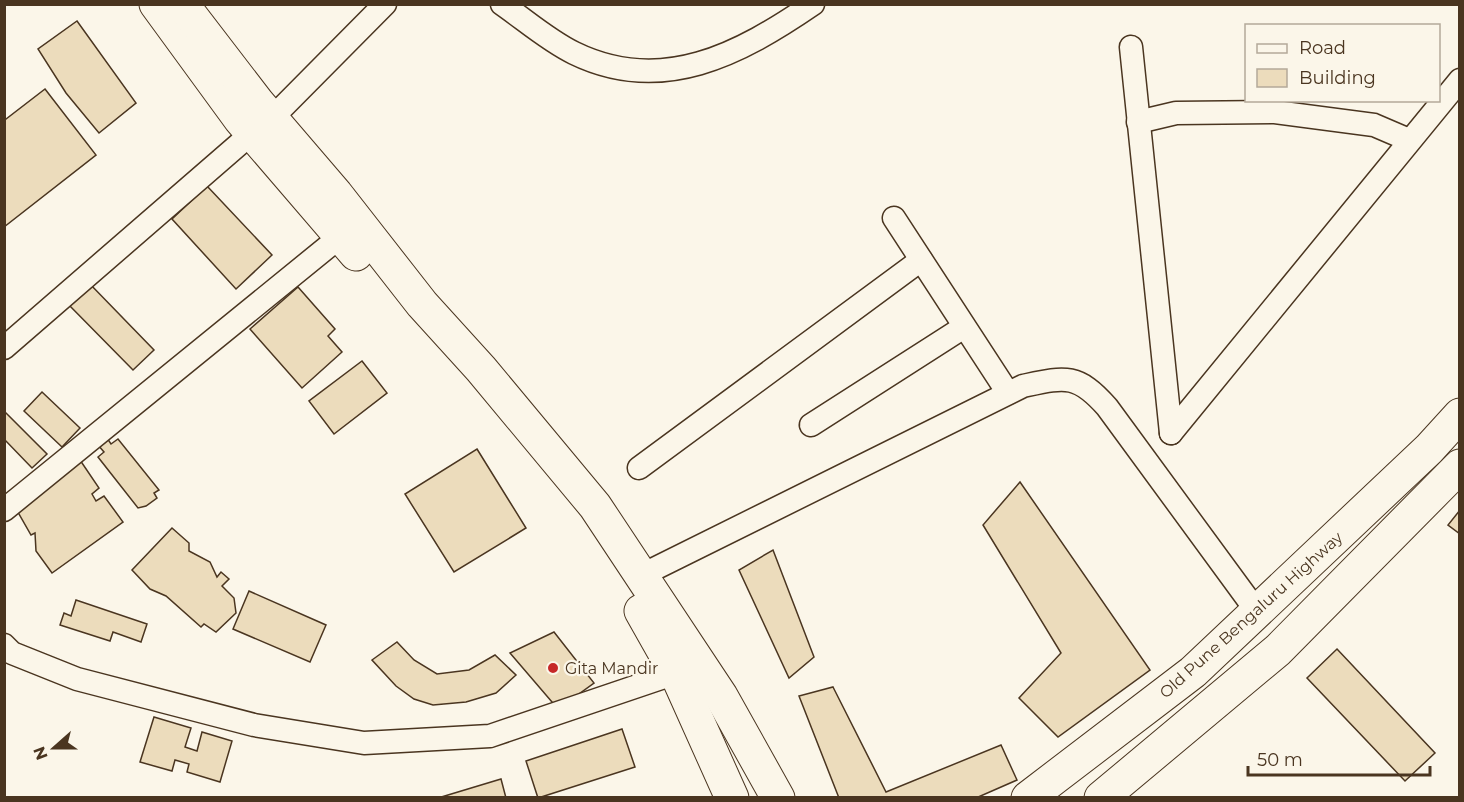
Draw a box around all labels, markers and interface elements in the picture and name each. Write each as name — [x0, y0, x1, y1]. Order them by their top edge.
legend — [1245, 24, 1440, 102]
text: Road — [1299, 37, 1346, 59]
text: Building — [1299, 67, 1376, 89]
street label: Old Pune Bengaluru Highway — [1156, 528, 1347, 702]
place label: Gita Mandir — [565, 659, 658, 678]
marker: Gita Mandir — [546, 661, 560, 675]
north arrow — [24, 718, 84, 778]
scale bar — [1248, 739, 1430, 777]
text: N — [29, 744, 52, 763]
text: 50 m — [1257, 749, 1303, 771]

